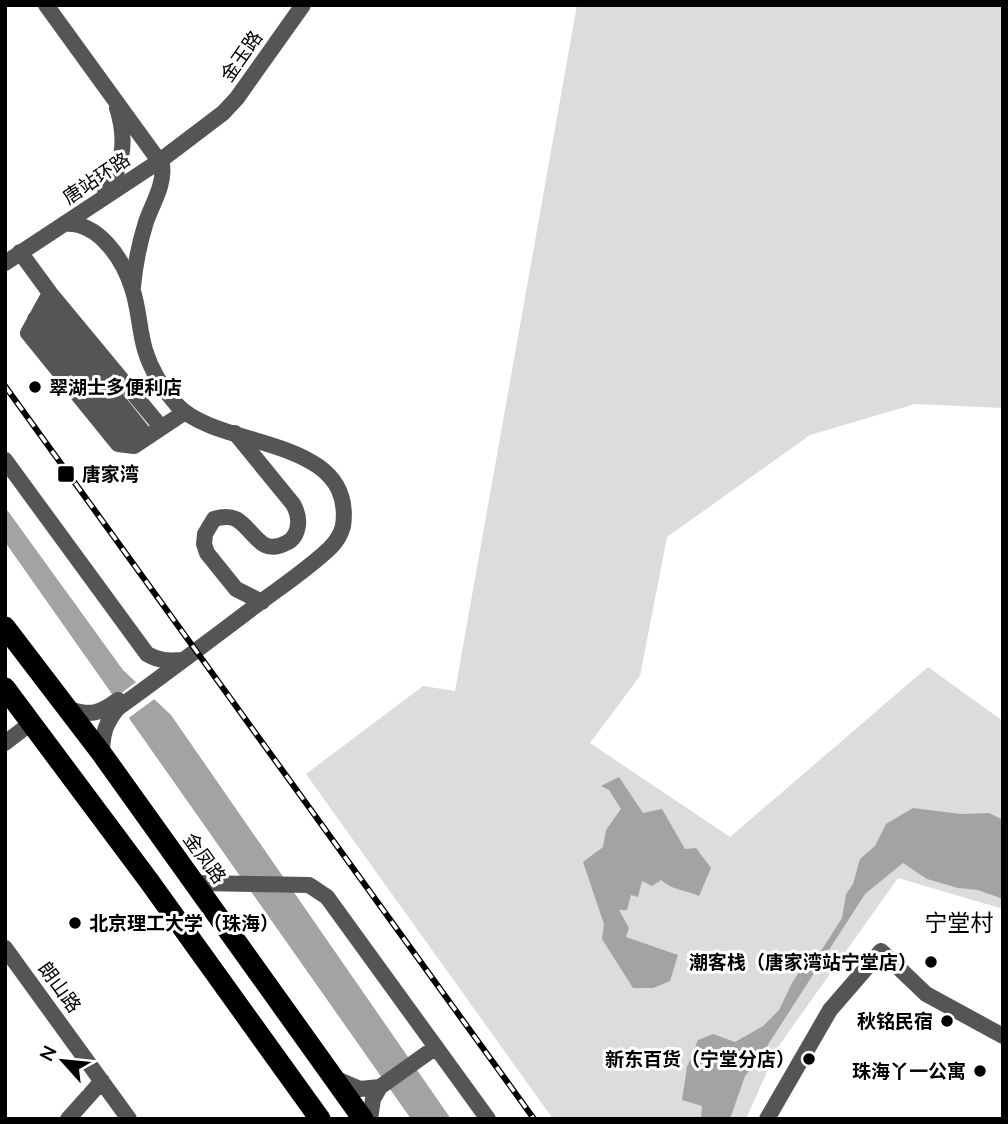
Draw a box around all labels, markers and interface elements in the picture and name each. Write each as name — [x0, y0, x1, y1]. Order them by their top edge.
street label: 金玉路 — [215, 26, 267, 86]
street label: 唐站环路 — [58, 147, 134, 209]
place label: 翠湖士多便利店 — [49, 375, 182, 399]
marker: 翠湖士多便利店 — [27, 379, 43, 395]
place label: 唐家湾 — [82, 462, 139, 486]
marker: 唐家湾 — [56, 464, 76, 484]
street label: 金凤路 — [179, 828, 231, 888]
district label: 宁堂村 — [925, 908, 994, 937]
place label: 北京理工大学（珠海） — [89, 911, 279, 935]
marker: 北京理工大学（珠海） — [67, 915, 83, 931]
place label: 潮客栈（唐家湾站宁堂店） — [689, 950, 917, 974]
marker: 潮客栈（唐家湾站宁堂店） — [923, 954, 939, 970]
street label: 朗山路 — [34, 957, 86, 1017]
place label: 秋铭民宿 — [857, 1009, 933, 1033]
marker: 秋铭民宿 — [939, 1013, 955, 1029]
north arrow — [28, 1026, 98, 1096]
text: N — [34, 1041, 62, 1065]
place label: 新东百货（宁堂分店） — [605, 1047, 795, 1071]
marker: 新东百货（宁堂分店） — [801, 1051, 817, 1067]
place label: 珠海丫一公寓 — [852, 1059, 966, 1083]
marker: 珠海丫一公寓 — [972, 1063, 988, 1079]

